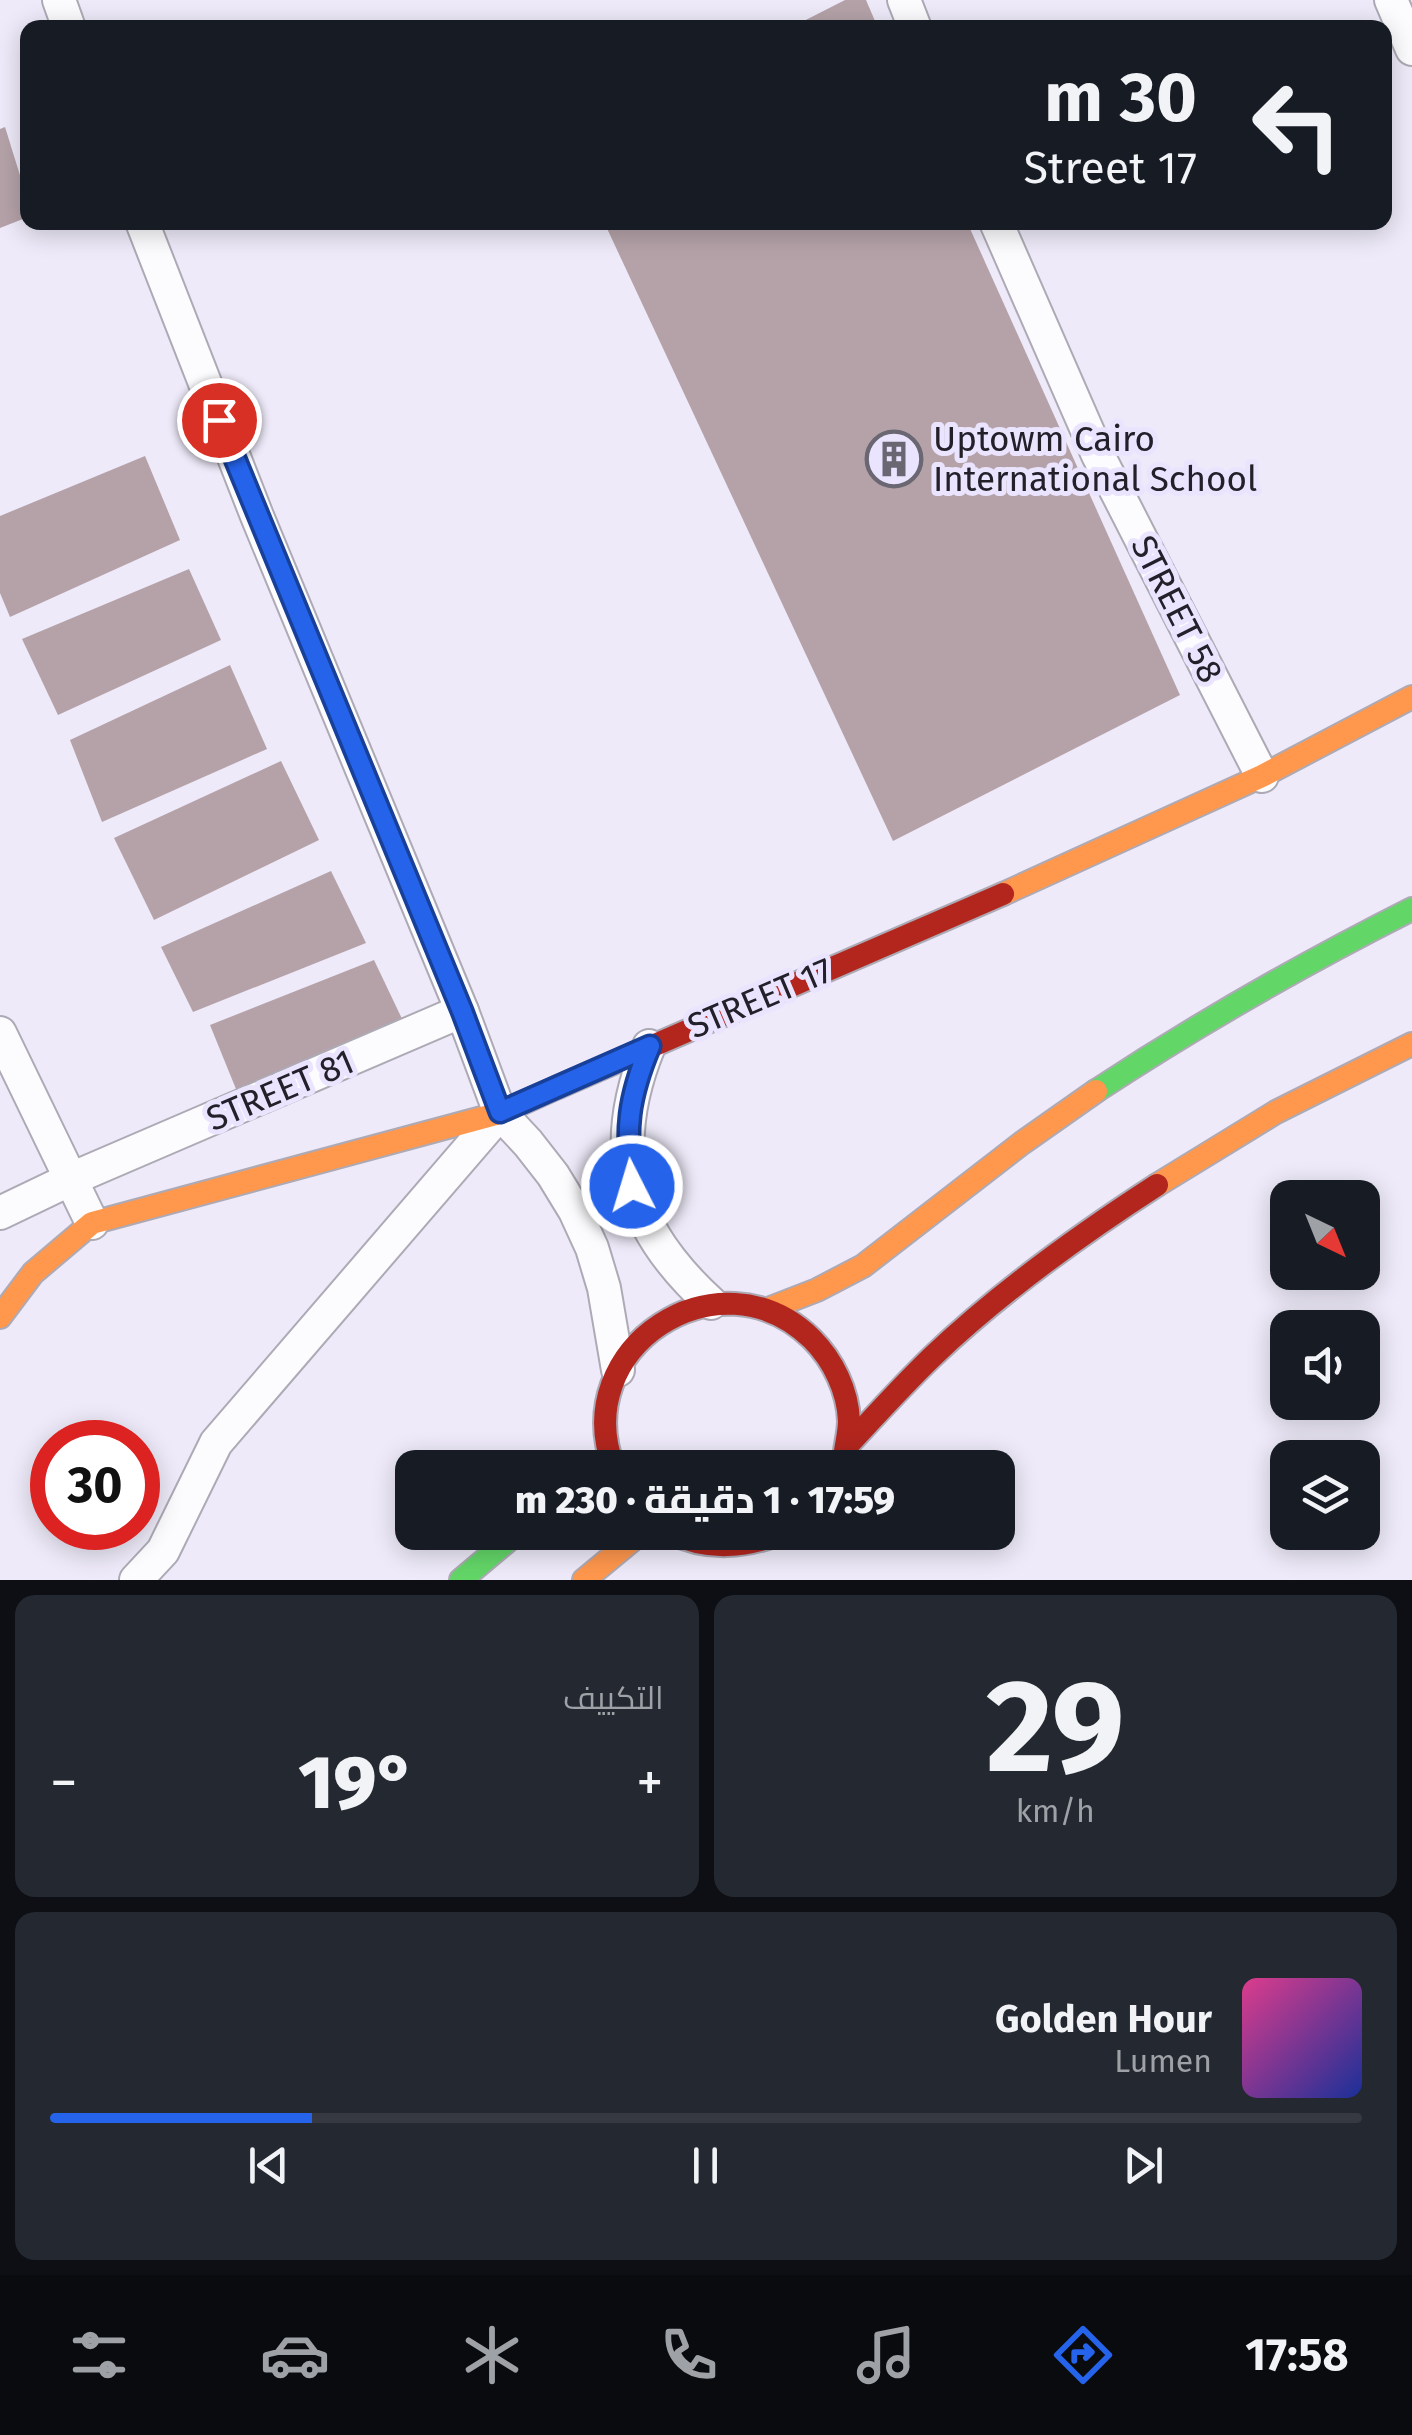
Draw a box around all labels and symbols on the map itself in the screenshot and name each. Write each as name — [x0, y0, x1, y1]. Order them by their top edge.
pin — [177, 378, 262, 463]
place label: Uptowm Cairo International School — [933, 418, 1257, 500]
building icon: Uptowm Cairo International School — [864, 429, 924, 489]
street label: STREET 58 — [1122, 529, 1232, 689]
street label: STREET 17 — [681, 949, 839, 1047]
street label: STREET 81 — [200, 1040, 360, 1140]
position arrow — [580, 1134, 684, 1238]
north arrow — [1270, 1180, 1380, 1290]
speed limit sign: 30 — [30, 1420, 160, 1550]

